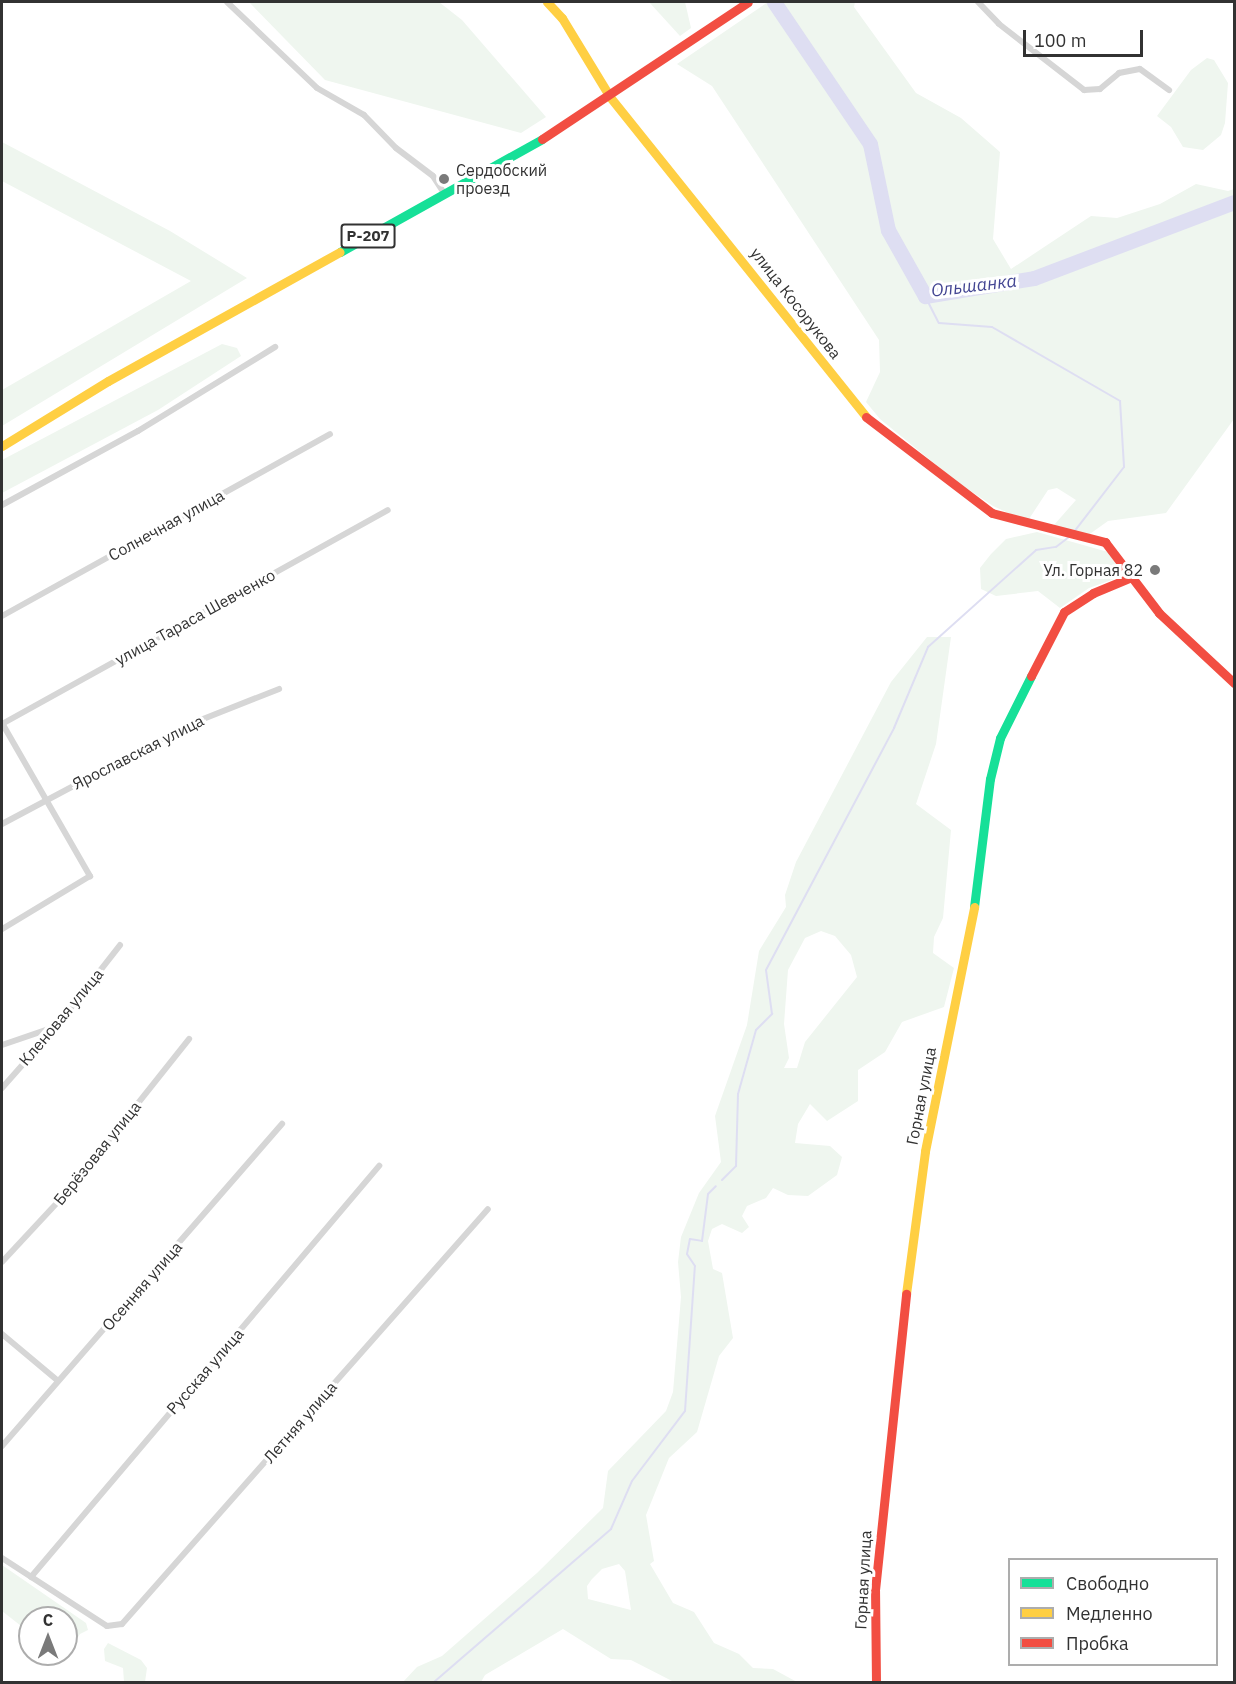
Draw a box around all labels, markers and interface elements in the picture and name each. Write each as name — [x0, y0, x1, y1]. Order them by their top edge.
scale bar — [1026, 18, 1146, 56]
text: 100 m — [1034, 29, 1086, 52]
place label: Сердобский проезд — [456, 160, 547, 198]
marker: Сердобский проезд — [437, 172, 451, 186]
road number: Р-207 — [340, 224, 397, 248]
street label: улица Косорукова — [746, 243, 846, 363]
water label: Ольшанка — [930, 270, 1018, 302]
street label: Солнечная улица — [105, 485, 227, 565]
place label: Ул. Горная 82 — [1043, 560, 1143, 580]
marker: Ул. Горная 82 — [1148, 563, 1162, 577]
street label: улица Тараса Шевченко — [112, 565, 278, 669]
street label: Ярославская улица — [69, 711, 207, 793]
street label: Кленовая улица — [15, 965, 107, 1069]
street label: Горная улица — [902, 1045, 940, 1147]
street label: Берёзовая улица — [49, 1097, 145, 1209]
street label: Осенняя улица — [98, 1237, 186, 1335]
street label: Русская улица — [162, 1324, 248, 1418]
street label: Летняя улица — [259, 1377, 341, 1467]
street label: Горная улица — [851, 1530, 875, 1630]
legend — [1008, 1558, 1218, 1666]
text: Свободно — [1066, 1572, 1149, 1595]
text: Медленно — [1066, 1602, 1153, 1625]
north arrow — [18, 1606, 78, 1666]
text: С — [43, 1610, 53, 1630]
text: Пробка — [1066, 1632, 1129, 1655]

